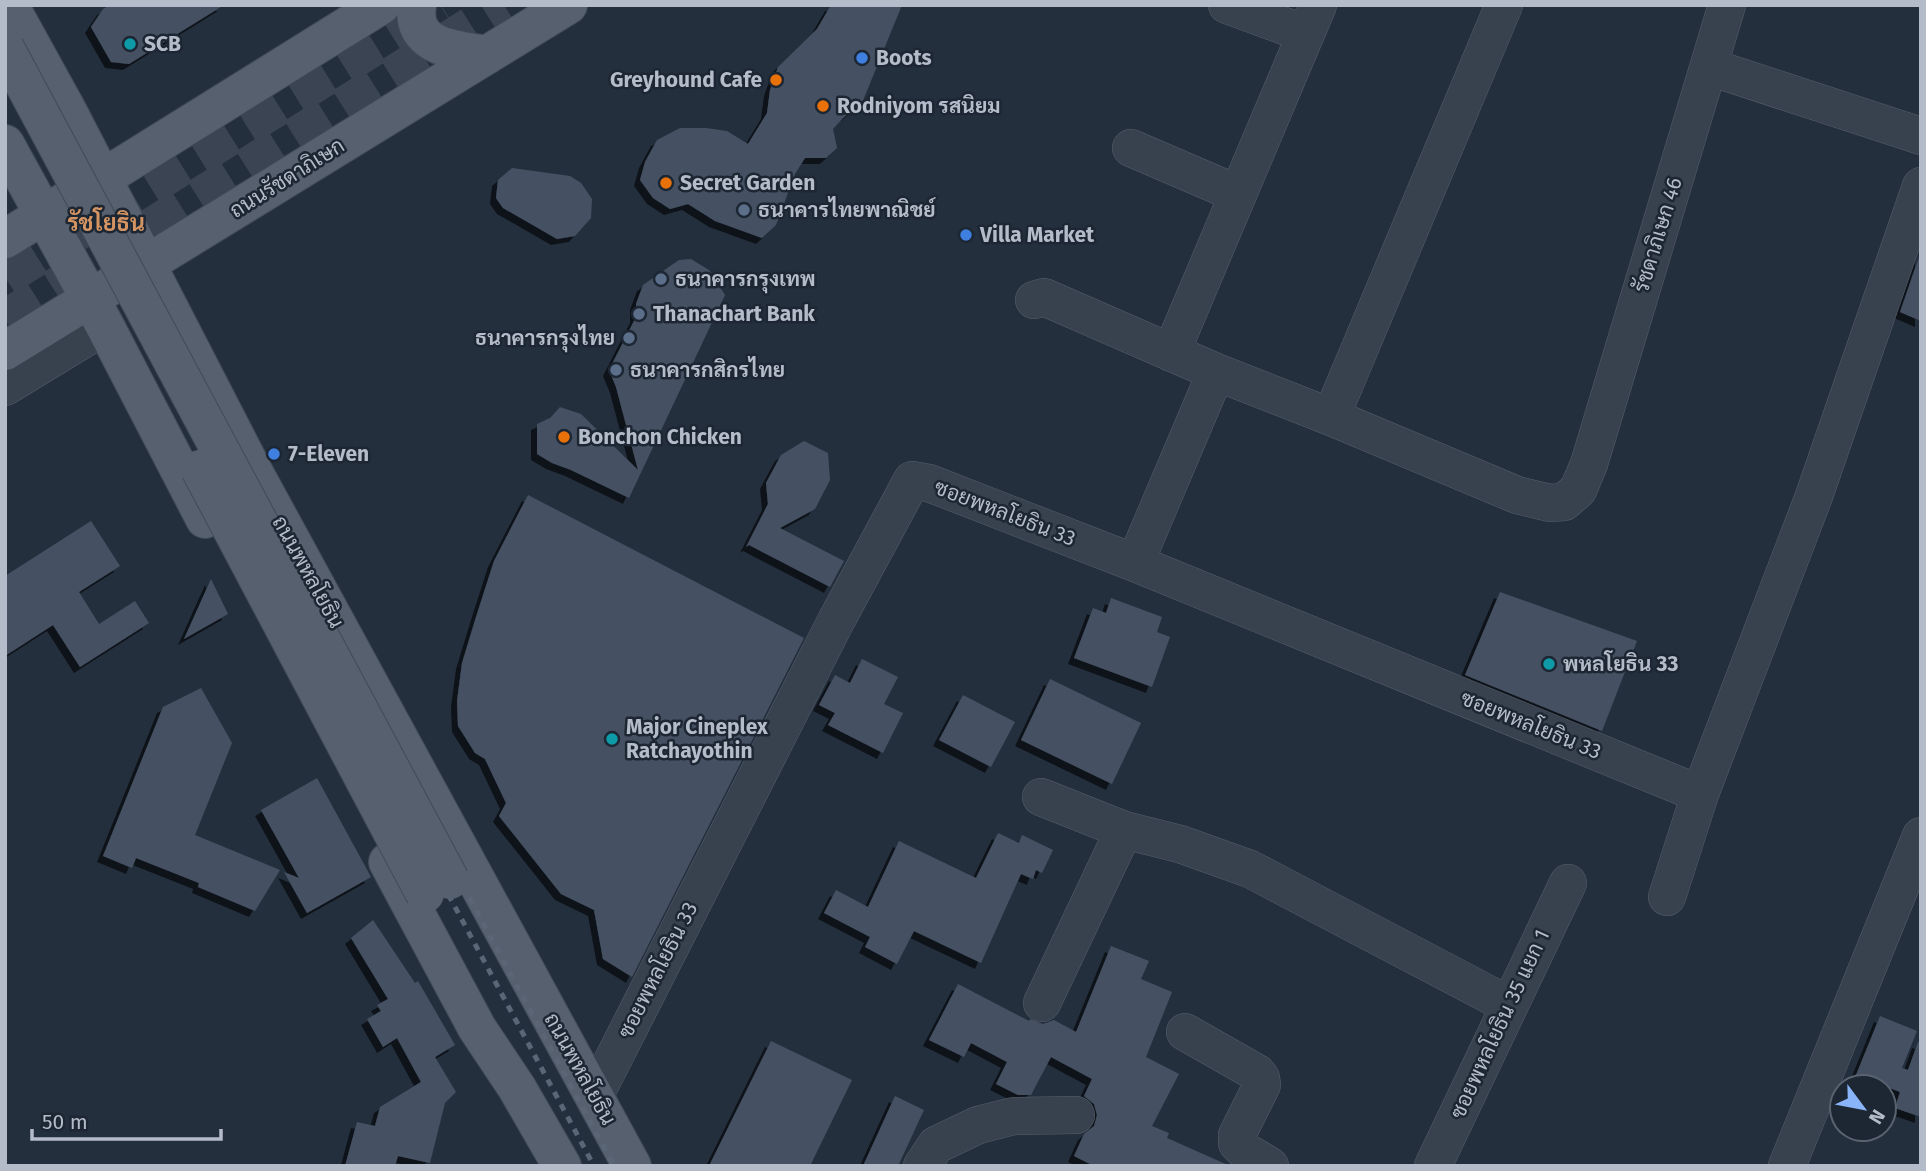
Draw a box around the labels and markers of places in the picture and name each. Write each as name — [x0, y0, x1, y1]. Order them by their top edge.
place label: SCB — [144, 31, 181, 57]
marker: SCB — [122, 36, 138, 52]
place label: Boots — [876, 45, 932, 71]
marker: Boots — [854, 50, 870, 66]
place label: Greyhound Cafe — [610, 67, 762, 93]
marker: Greyhound Cafe — [768, 72, 784, 88]
place label: Rodniyom รสนิยม — [837, 93, 1001, 119]
marker: Rodniyom รสนิยม — [815, 98, 831, 114]
place label: Secret Garden — [680, 170, 815, 196]
marker: Secret Garden — [658, 175, 674, 191]
place label: ธนาคารไทยพาณิชย์ — [758, 196, 937, 223]
marker: ธนาคารไทยพาณิชย์ — [736, 202, 752, 218]
place label: Villa Market — [979, 222, 1095, 248]
marker: Villa Market — [958, 227, 974, 243]
place label: ธนาคารกรุงเทพ — [675, 266, 816, 294]
marker: ธนาคารกรุงเทพ — [653, 271, 669, 287]
place label: Thanachart Bank — [653, 301, 815, 327]
marker: Thanachart Bank — [631, 306, 647, 322]
place label: ธนาคารกรุงไทย — [475, 324, 615, 353]
marker: ธนาคารกรุงไทย — [621, 330, 637, 346]
place label: ธนาคารกสิกรไทย — [630, 356, 785, 383]
marker: ธนาคารกสิกรไทย — [608, 362, 624, 378]
place label: Bonchon Chicken — [578, 424, 742, 450]
marker: Bonchon Chicken — [556, 429, 572, 445]
place label: 7-Eleven — [288, 441, 369, 467]
marker: 7-Eleven — [266, 446, 282, 462]
place label: พหลโยธิน 33 — [1563, 650, 1678, 677]
marker: พหลโยธิน 33 — [1541, 656, 1557, 672]
place label: Major Cineplex Ratchayothin — [626, 714, 768, 764]
marker: Major Cineplex Ratchayothin — [604, 731, 620, 747]

